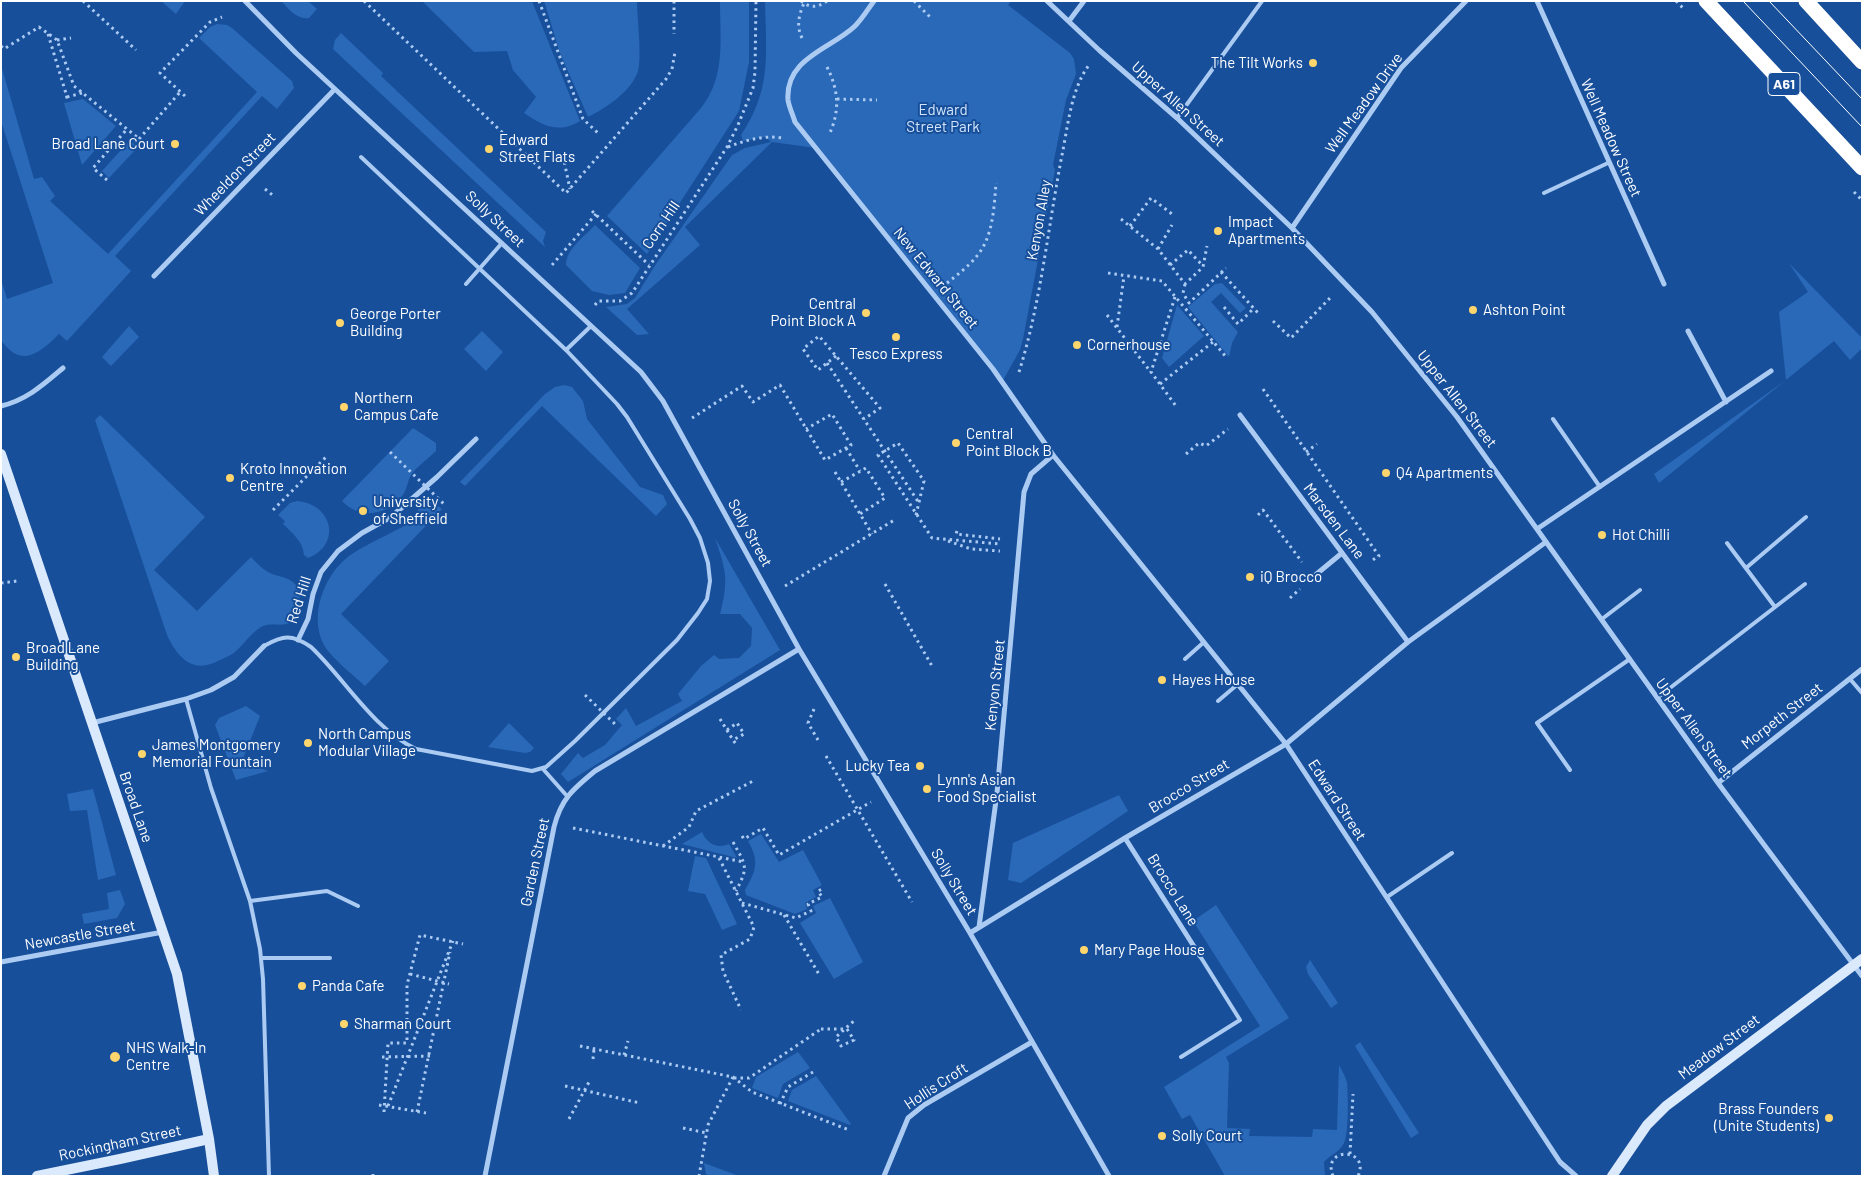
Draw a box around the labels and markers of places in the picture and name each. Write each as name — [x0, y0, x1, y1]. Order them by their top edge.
place label: The Tilt Works — [1211, 54, 1303, 72]
marker: The Tilt Works — [1307, 57, 1319, 69]
place label: Edward Street Flats — [499, 131, 575, 166]
place label: Broad Lane Court — [52, 135, 165, 153]
marker: Broad Lane Court — [169, 138, 181, 150]
marker: Edward Street Flats — [483, 143, 495, 155]
place label: Impact Apartments — [1228, 213, 1305, 248]
marker: Impact Apartments — [1212, 225, 1224, 237]
place label: Central Point Block A — [770, 295, 856, 330]
place label: Ashton Point — [1483, 301, 1566, 319]
marker: Ashton Point — [1467, 304, 1479, 316]
place label: George Porter Building — [350, 305, 441, 340]
marker: Central Point Block A — [860, 307, 872, 319]
marker: George Porter Building — [334, 317, 346, 329]
marker: Tesco Express — [890, 331, 902, 343]
place label: Cornerhouse — [1087, 336, 1171, 354]
marker: Cornerhouse — [1071, 339, 1083, 351]
place label: Tesco Express — [849, 345, 943, 363]
place label: Northern Campus Cafe — [354, 389, 439, 424]
marker: Northern Campus Cafe — [338, 401, 350, 413]
place label: Central Point Block B — [966, 425, 1052, 460]
marker: Central Point Block B — [950, 437, 962, 449]
place label: Kroto Innovation Centre — [240, 460, 347, 495]
place label: Q4 Apartments — [1396, 464, 1493, 482]
marker: Q4 Apartments — [1380, 467, 1392, 479]
marker: Kroto Innovation Centre — [224, 472, 236, 484]
place label: University of Sheffield — [373, 493, 448, 528]
marker: University of Sheffield — [357, 505, 369, 517]
place label: Hot Chilli — [1612, 526, 1670, 544]
marker: Hot Chilli — [1596, 529, 1608, 541]
place label: iQ Brocco — [1260, 568, 1322, 586]
marker: iQ Brocco — [1244, 571, 1256, 583]
place label: Broad Lane Building — [26, 639, 100, 674]
marker: Broad Lane Building — [10, 651, 22, 663]
place label: Hayes House — [1172, 671, 1255, 689]
marker: Hayes House — [1156, 674, 1168, 686]
place label: North Campus Modular Village — [318, 725, 416, 760]
place label: James Montgomery Memorial Fountain — [152, 736, 280, 771]
marker: North Campus Modular Village — [302, 737, 314, 749]
marker: James Montgomery Memorial Fountain — [136, 748, 148, 760]
place label: Lucky Tea — [845, 757, 910, 775]
marker: Lucky Tea — [914, 760, 926, 772]
place label: Lynn's Asian Food Specialist — [937, 771, 1037, 806]
marker: Lynn's Asian Food Specialist — [921, 783, 933, 795]
place label: Mary Page House — [1094, 941, 1205, 959]
marker: Mary Page House — [1078, 944, 1090, 956]
place label: Panda Cafe — [312, 977, 385, 995]
marker: Panda Cafe — [296, 980, 308, 992]
place label: Sharman Court — [354, 1015, 452, 1033]
marker: Sharman Court — [338, 1018, 350, 1030]
place label: NHS Walk-In Centre — [126, 1039, 206, 1074]
marker: NHS Walk-In Centre — [108, 1050, 122, 1064]
place label: Brass Founders (Unite Students) — [1714, 1100, 1819, 1135]
marker: Brass Founders (Unite Students) — [1823, 1112, 1835, 1124]
place label: Solly Court — [1172, 1127, 1242, 1145]
marker: Solly Court — [1156, 1130, 1168, 1142]

